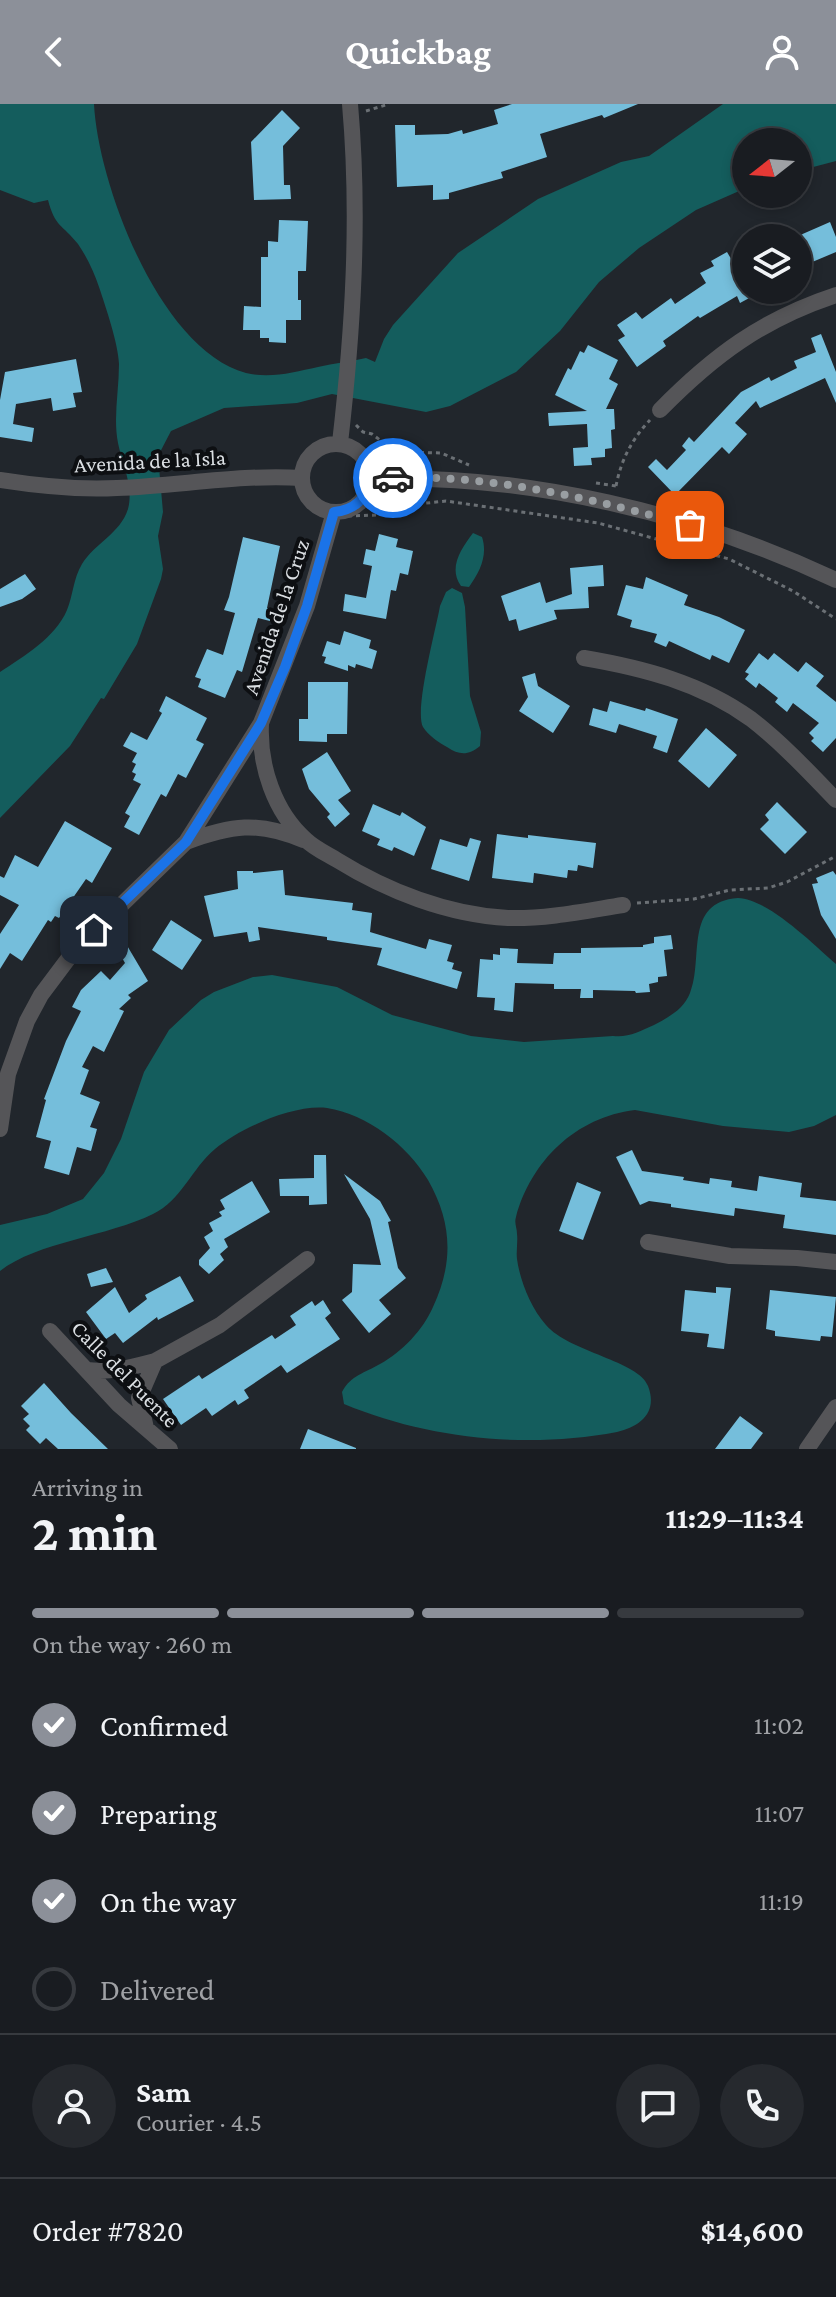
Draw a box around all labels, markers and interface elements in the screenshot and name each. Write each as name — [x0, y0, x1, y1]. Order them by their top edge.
icon: back — [32, 30, 76, 74]
icon: person — [760, 30, 804, 74]
text: Quickbag — [345, 32, 491, 72]
north arrow — [732, 128, 812, 208]
map controls — [732, 128, 812, 304]
button: layers — [732, 224, 812, 304]
courier — [353, 438, 433, 518]
street label: Avenida de la Isla — [74, 445, 226, 477]
icon: car — [371, 456, 415, 500]
pin — [656, 491, 724, 559]
icon: bag — [668, 503, 712, 547]
street label: Avenida de la Cruz — [238, 536, 314, 698]
pin — [60, 896, 128, 964]
icon: home — [72, 908, 116, 952]
street label: Calle del Puente — [66, 1315, 184, 1433]
text: Arriving in — [32, 1473, 143, 1502]
text: 11:29–11:34 — [665, 1501, 804, 1534]
text: 2 min — [32, 1503, 157, 1561]
text: On the way · 260 m — [32, 1630, 232, 1659]
icon: check — [32, 1703, 76, 1747]
text: Confirmed — [100, 1709, 228, 1742]
text: 11:02 — [754, 1711, 804, 1740]
icon: check — [32, 1791, 76, 1835]
text: Preparing — [100, 1797, 217, 1830]
text: 11:07 — [755, 1799, 804, 1828]
icon: check — [32, 1879, 76, 1923]
text: On the way — [100, 1885, 236, 1918]
text: 11:19 — [759, 1887, 804, 1916]
text: Delivered — [100, 1973, 215, 2006]
button: person — [32, 2064, 116, 2148]
button: chat — [616, 2064, 700, 2148]
button: phone — [720, 2064, 804, 2148]
text: Sam — [136, 2075, 191, 2108]
text: Courier · 4.5 — [136, 2108, 262, 2137]
text: Order #7820 — [32, 2214, 184, 2247]
text: $14,600 — [701, 2214, 804, 2247]

